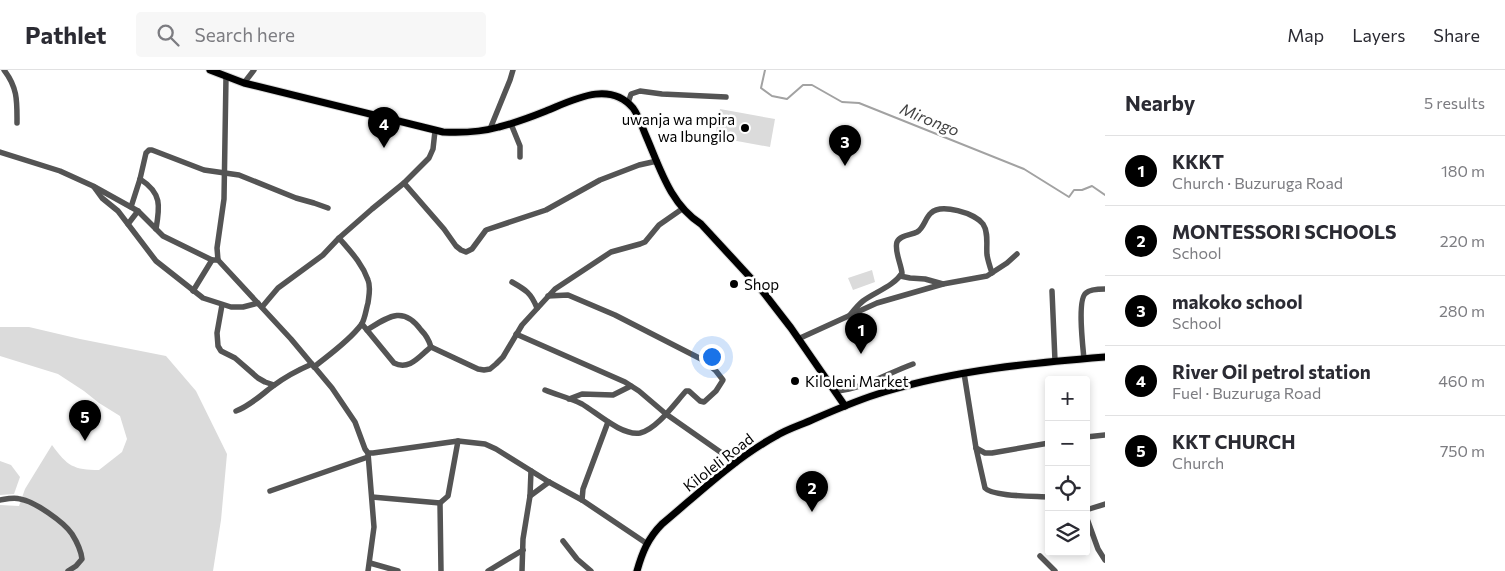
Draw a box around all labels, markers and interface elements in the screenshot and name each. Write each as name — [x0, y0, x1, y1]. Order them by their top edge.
search box — [136, 12, 486, 57]
text: Pathlet — [25, 20, 106, 49]
icon: search — [154, 21, 182, 49]
text: Search here — [194, 23, 295, 46]
text: Map — [1287, 24, 1324, 46]
text: Layers — [1352, 24, 1405, 46]
text: Share — [1433, 24, 1480, 46]
text: Nearby — [1125, 90, 1195, 115]
text: 5 results — [1424, 93, 1485, 112]
water label: Mirongo — [898, 99, 962, 139]
pin: 4 — [368, 107, 400, 148]
place label: uwanja wa mpira wa Ibungilo — [622, 110, 735, 145]
marker: uwanja wa mpira wa Ibungilo — [739, 122, 751, 134]
pin: 3 — [829, 125, 861, 166]
text: KKKT — [1172, 150, 1224, 173]
text: 1 — [1137, 161, 1145, 180]
text: 180 m — [1441, 161, 1485, 180]
text: Church · Buzuruga Road — [1172, 173, 1343, 192]
text: MONTESSORI SCHOOLS — [1172, 220, 1396, 243]
text: 2 — [1136, 231, 1146, 250]
text: 220 m — [1440, 231, 1485, 250]
text: School — [1172, 243, 1222, 262]
place label: Shop — [744, 275, 779, 293]
marker: Shop — [728, 278, 740, 290]
text: makoko school — [1172, 290, 1303, 313]
text: 3 — [1136, 301, 1146, 320]
text: 280 m — [1439, 301, 1485, 320]
pin: 1 — [845, 313, 877, 354]
text: School — [1172, 313, 1222, 332]
your location — [699, 344, 725, 370]
text: River Oil petrol station — [1172, 360, 1371, 383]
text: 4 — [1136, 371, 1146, 390]
text: 460 m — [1438, 371, 1485, 390]
place label: Kiloleni Market — [805, 372, 909, 390]
marker: Kiloleni Market — [789, 375, 801, 387]
map controls — [1045, 376, 1090, 556]
button: + — [1045, 376, 1090, 421]
text: Fuel · Buzuruga Road — [1172, 383, 1321, 402]
pin: 5 — [69, 400, 101, 441]
button: − — [1045, 421, 1090, 466]
street label: Kiloleli Road — [679, 429, 757, 495]
text: KKT CHURCH — [1172, 430, 1295, 453]
text: 5 — [1136, 441, 1146, 460]
text: 750 m — [1440, 441, 1485, 460]
text: Church — [1172, 453, 1224, 472]
button: locate — [1045, 466, 1090, 511]
pin: 2 — [796, 471, 828, 512]
button: layers — [1045, 511, 1090, 556]

